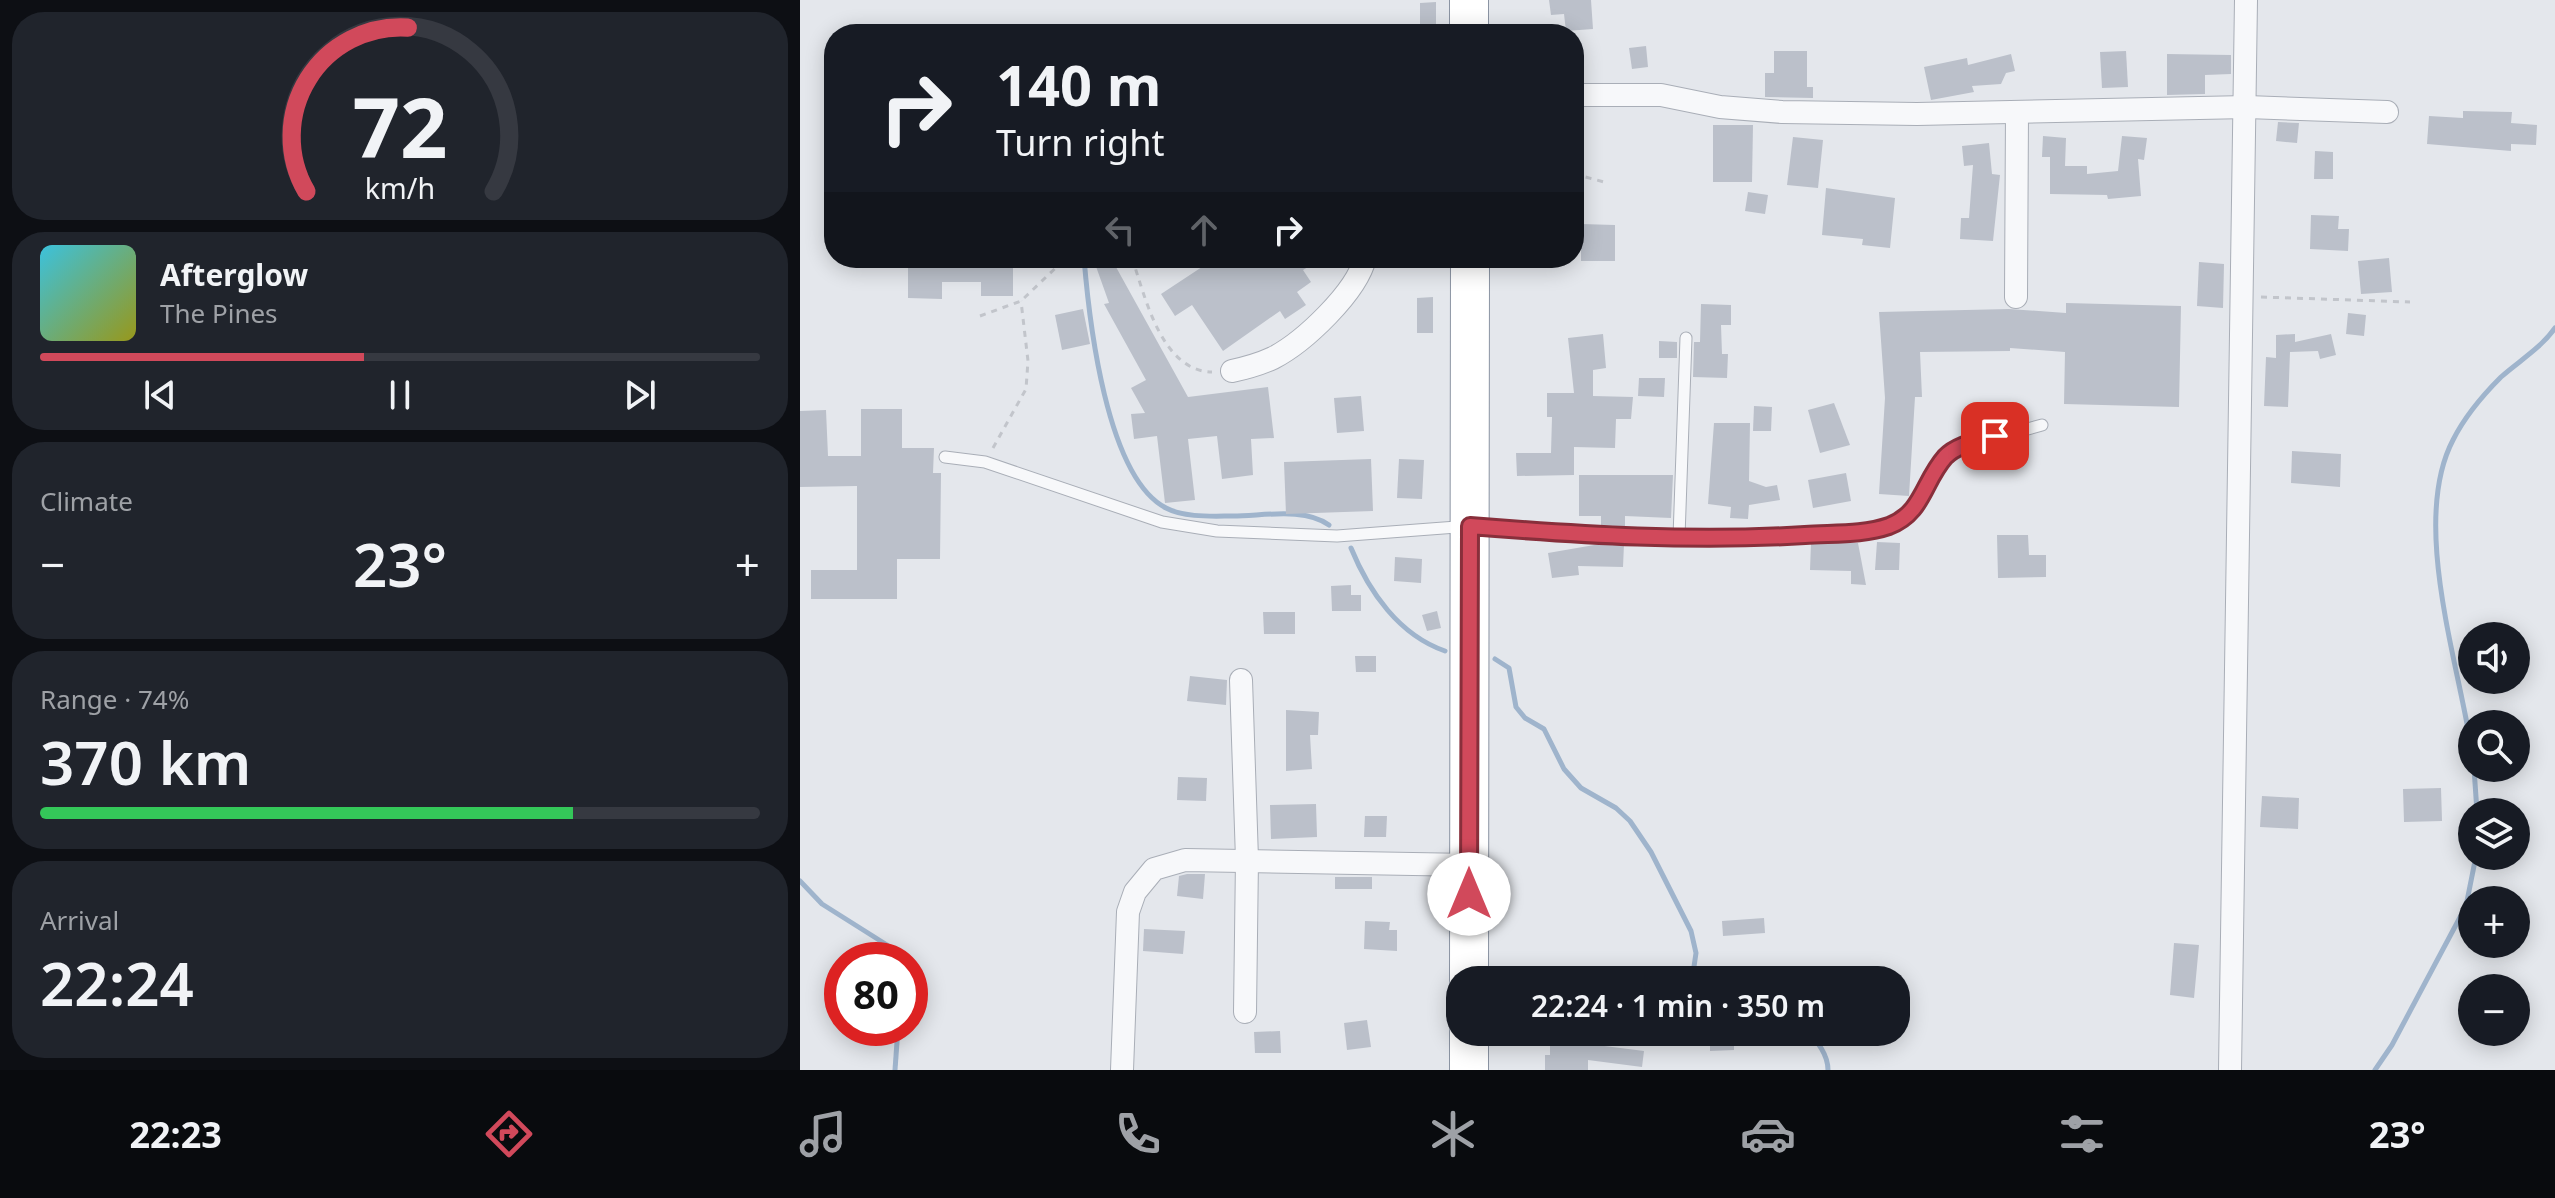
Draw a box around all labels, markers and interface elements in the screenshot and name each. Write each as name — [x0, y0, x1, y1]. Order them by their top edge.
text: 140 m — [996, 46, 1161, 122]
icon: right — [864, 56, 968, 160]
text: 72 — [352, 69, 448, 182]
text: Turn right — [996, 118, 1164, 167]
text: km/h — [365, 168, 435, 207]
icon: left — [1098, 208, 1142, 252]
icon: ahead — [1182, 208, 1226, 252]
icon: right — [1266, 208, 1310, 252]
text: Afterglow — [160, 254, 308, 295]
text: The Pines — [160, 295, 278, 331]
icon: previous — [138, 373, 182, 417]
icon: pause — [378, 373, 422, 417]
icon: next — [618, 373, 662, 417]
pin — [1961, 402, 2029, 470]
icon: arrive — [1973, 414, 2017, 458]
text: Climate — [40, 483, 133, 519]
text: 23° — [353, 523, 447, 605]
text: − — [40, 534, 65, 594]
text: + — [735, 534, 760, 594]
map controls — [2458, 622, 2530, 1046]
button: sound — [2458, 622, 2530, 694]
text: Range · 74% — [40, 681, 189, 717]
button: search — [2458, 710, 2530, 782]
text: 370 km — [40, 721, 251, 803]
button: layers — [2458, 798, 2530, 870]
position arrow — [1427, 852, 1511, 936]
button: + — [2458, 886, 2530, 958]
text: Arrival — [40, 902, 119, 938]
text: 22:24 — [40, 942, 194, 1024]
speed limit sign: 80 — [824, 942, 928, 1046]
button: − — [2458, 974, 2530, 1046]
text: 22:24 · 1 min · 350 m — [1531, 985, 1825, 1026]
icon: directions — [481, 1106, 537, 1162]
icon: music — [795, 1106, 851, 1162]
icon: phone — [1110, 1106, 1166, 1162]
icon: climate — [1425, 1106, 1481, 1162]
icon: car — [1740, 1106, 1796, 1162]
icon: filters — [2054, 1106, 2110, 1162]
text: 22:23 — [129, 1110, 222, 1159]
text: 23° — [2369, 1110, 2426, 1159]

